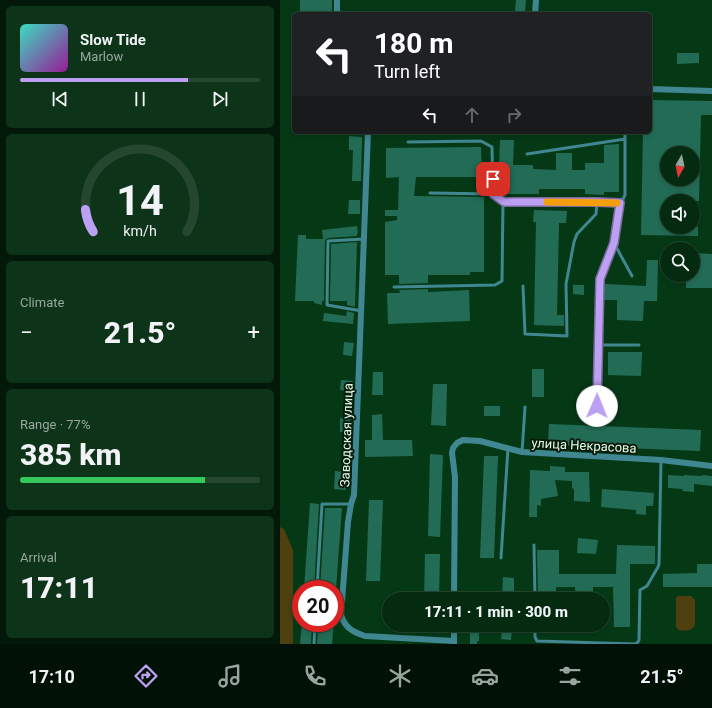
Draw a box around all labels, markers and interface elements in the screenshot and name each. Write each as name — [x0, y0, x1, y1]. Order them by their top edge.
text: 180 m — [374, 27, 453, 60]
icon: left — [308, 28, 360, 80]
text: Slow Tide — [80, 31, 146, 49]
text: Marlow — [80, 49, 123, 64]
text: Turn left — [374, 61, 440, 82]
icon: previous — [49, 88, 71, 110]
icon: pause — [129, 88, 151, 110]
icon: next — [209, 88, 231, 110]
icon: left — [419, 104, 441, 126]
icon: ahead — [461, 104, 483, 126]
icon: right — [503, 104, 525, 126]
north arrow — [660, 146, 700, 186]
map controls — [660, 146, 700, 282]
pin — [476, 162, 510, 196]
icon: arrive — [482, 168, 504, 190]
text: 14 — [116, 176, 164, 225]
button: sound — [660, 194, 700, 234]
text: km/h — [123, 223, 157, 239]
button: search — [660, 242, 700, 282]
text: Climate — [20, 295, 64, 310]
text: 21.5° — [104, 315, 176, 350]
text: − — [20, 320, 33, 345]
text: + — [248, 320, 260, 345]
street label: Заводская улица — [337, 383, 356, 487]
position arrow — [576, 385, 618, 427]
text: Range · 77% — [20, 417, 90, 432]
street label: улица Некрасова — [531, 435, 637, 456]
text: 385 km — [20, 437, 122, 472]
text: Arrival — [20, 550, 57, 565]
text: 17:11 — [20, 570, 98, 605]
speed limit sign: 20 — [292, 580, 344, 632]
text: 17:11 · 1 min · 300 m — [424, 603, 568, 621]
icon: directions — [132, 662, 160, 690]
icon: music — [216, 662, 244, 690]
icon: phone — [301, 662, 329, 690]
icon: climate — [386, 662, 414, 690]
icon: car — [471, 662, 499, 690]
icon: filters — [556, 662, 584, 690]
text: 17:10 — [28, 666, 75, 687]
text: 21.5° — [640, 666, 684, 687]

